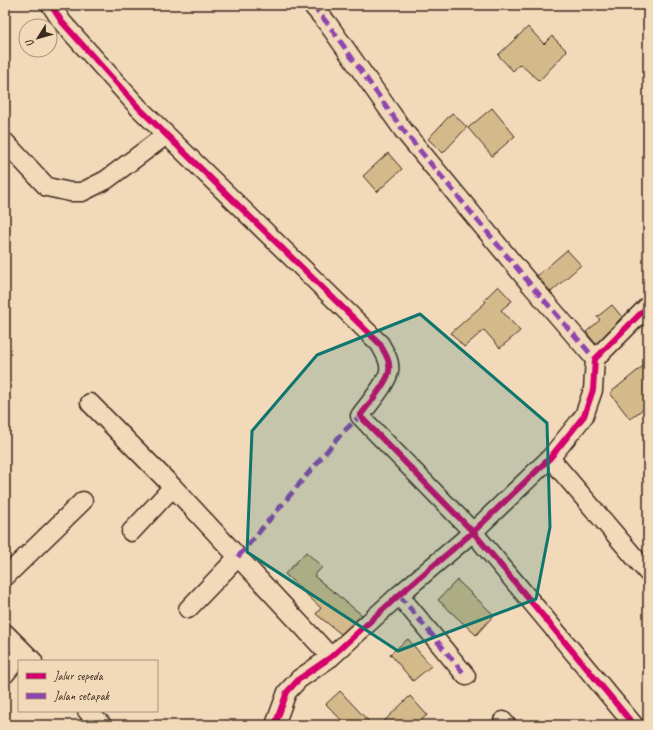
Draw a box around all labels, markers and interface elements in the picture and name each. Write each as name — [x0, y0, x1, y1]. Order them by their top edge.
north arrow — [18, 18, 58, 58]
text: U — [21, 36, 37, 50]
legend — [18, 660, 158, 712]
text: Jalur sepeda — [53, 668, 104, 684]
text: Jalan setapak — [53, 688, 110, 704]

